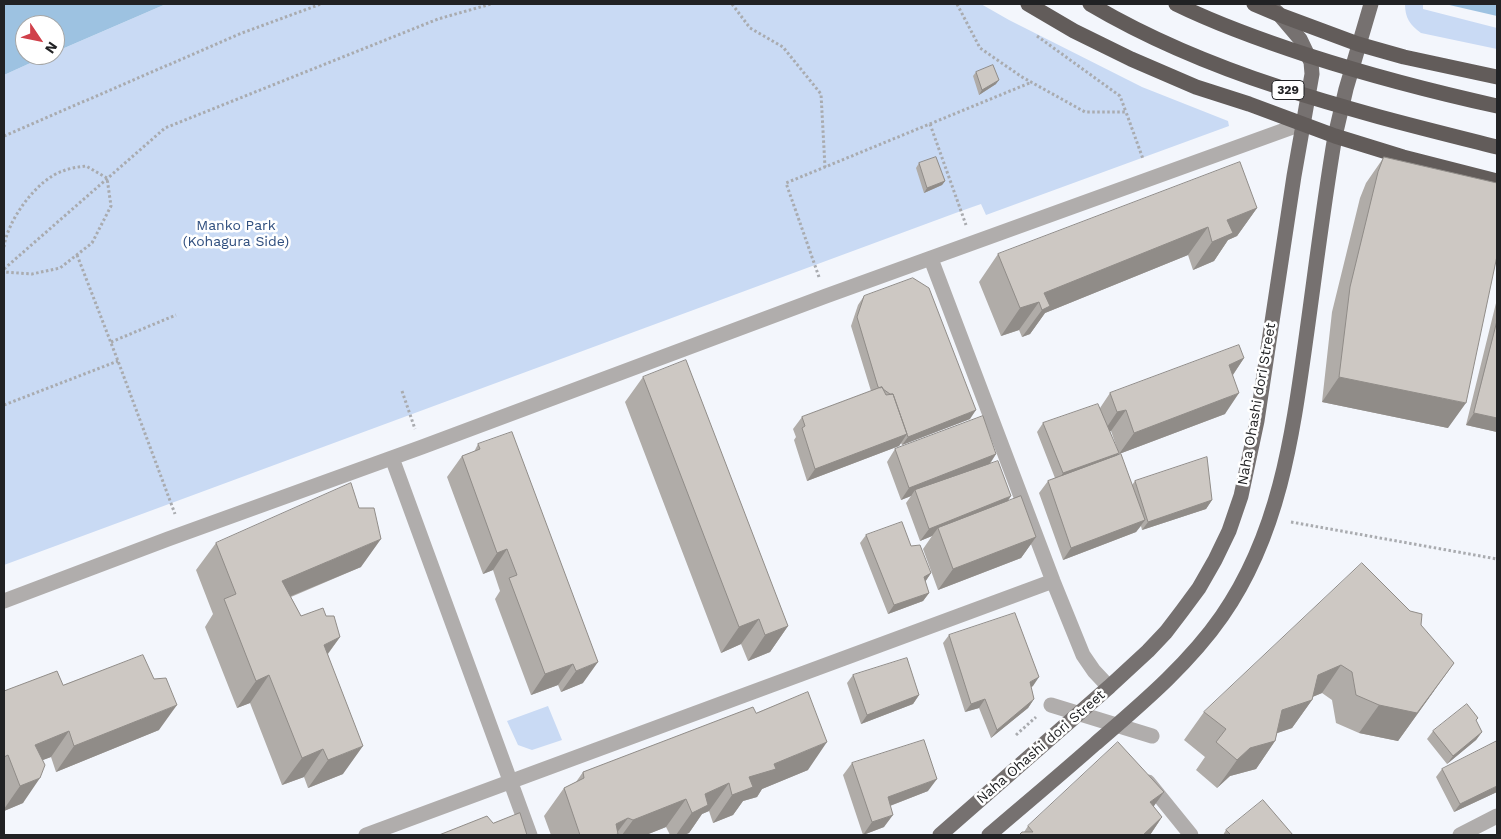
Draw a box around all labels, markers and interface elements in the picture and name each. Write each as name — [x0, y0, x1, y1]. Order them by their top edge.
north arrow — [15, 15, 65, 65]
text: N — [42, 39, 61, 57]
road number: 329 — [1272, 80, 1304, 100]
park label: Manko Park (Kohagura Side) — [183, 218, 289, 250]
street label: Naha Ohashi dori Street — [1234, 322, 1280, 486]
street label: Naha Ohashi dori Street — [973, 687, 1109, 807]

